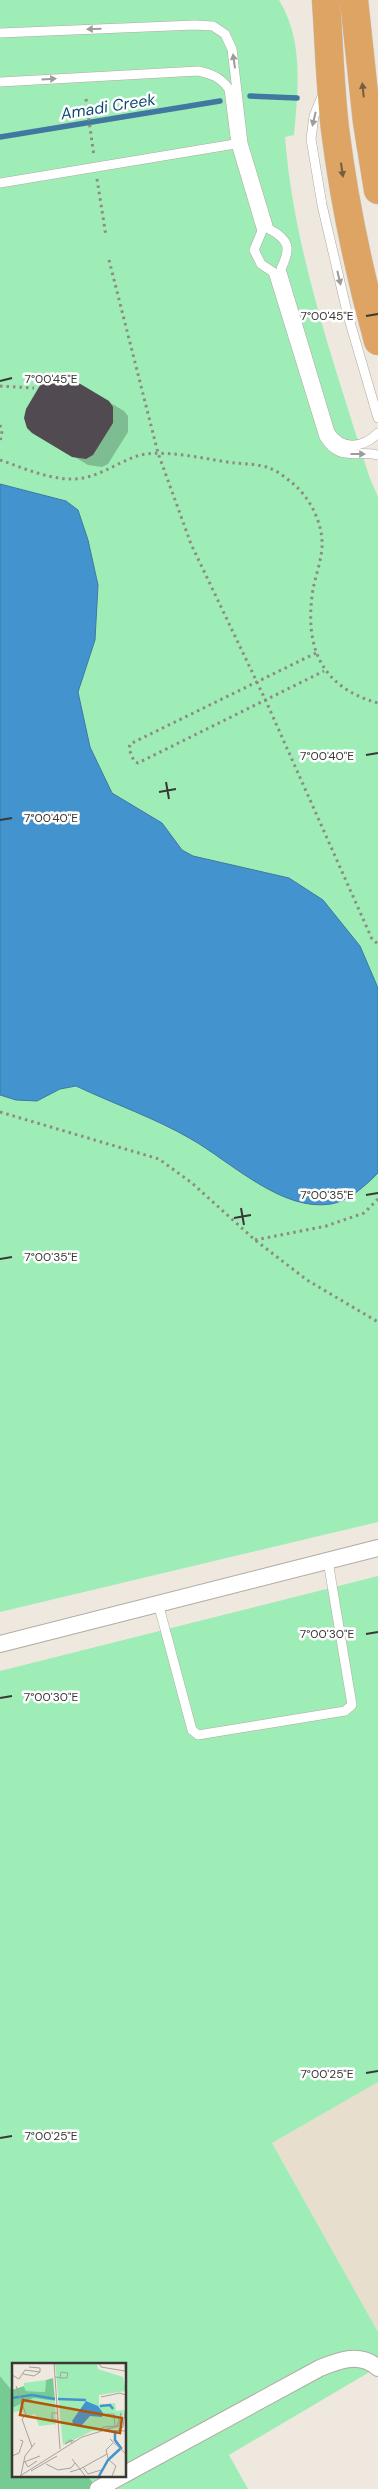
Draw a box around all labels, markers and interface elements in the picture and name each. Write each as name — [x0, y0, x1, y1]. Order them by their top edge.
one-way arrow — [85, 26, 101, 34]
one-way arrow — [229, 53, 237, 69]
one-way arrow — [41, 75, 57, 83]
one-way arrow — [359, 82, 367, 98]
water label: Amadi Creek — [58, 89, 158, 124]
one-way arrow — [310, 111, 318, 126]
one-way arrow — [338, 163, 346, 179]
one-way arrow — [335, 270, 343, 285]
text: 7°00'45"E — [301, 308, 354, 324]
text: 7°00'45"E — [25, 371, 78, 387]
one-way arrow — [350, 450, 366, 458]
text: 7°00'40"E — [300, 748, 354, 764]
text: 7°00'40"E — [24, 810, 78, 826]
text: 7°00'35"E — [300, 1187, 354, 1203]
text: 7°00'35"E — [24, 1249, 78, 1265]
text: 7°00'30"E — [300, 1626, 354, 1642]
text: 7°00'30"E — [24, 1689, 78, 1705]
text: 7°00'25"E — [300, 2066, 354, 2082]
text: 7°00'25"E — [24, 2128, 78, 2144]
inset map — [12, 2363, 126, 2476]

